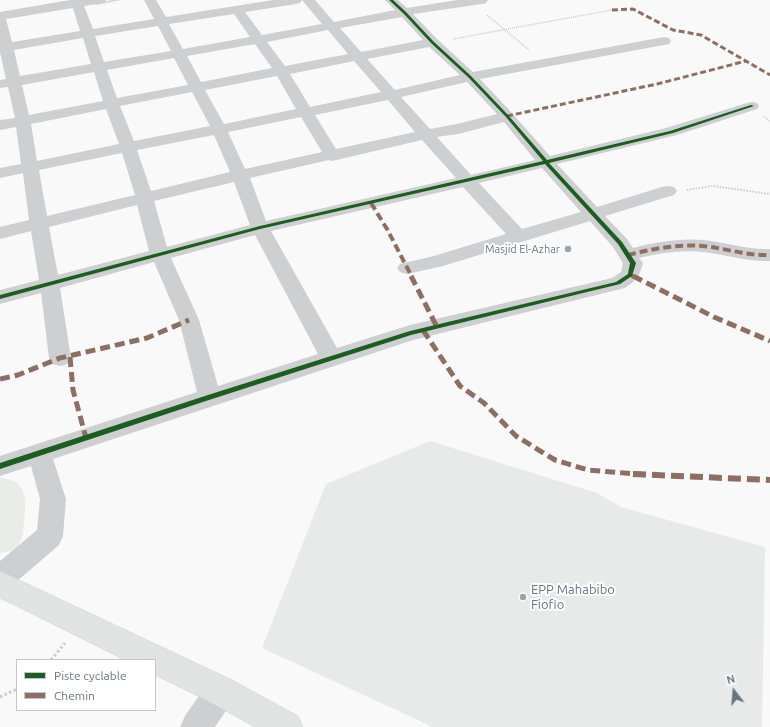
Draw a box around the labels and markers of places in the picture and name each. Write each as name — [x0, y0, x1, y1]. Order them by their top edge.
place label: Masjid El-Azhar — [485, 242, 560, 256]
marker: Masjid El-Azhar — [563, 244, 573, 254]
place label: EPP Mahabibo Fiofio — [531, 582, 615, 613]
marker: EPP Mahabibo Fiofio — [518, 592, 528, 602]

